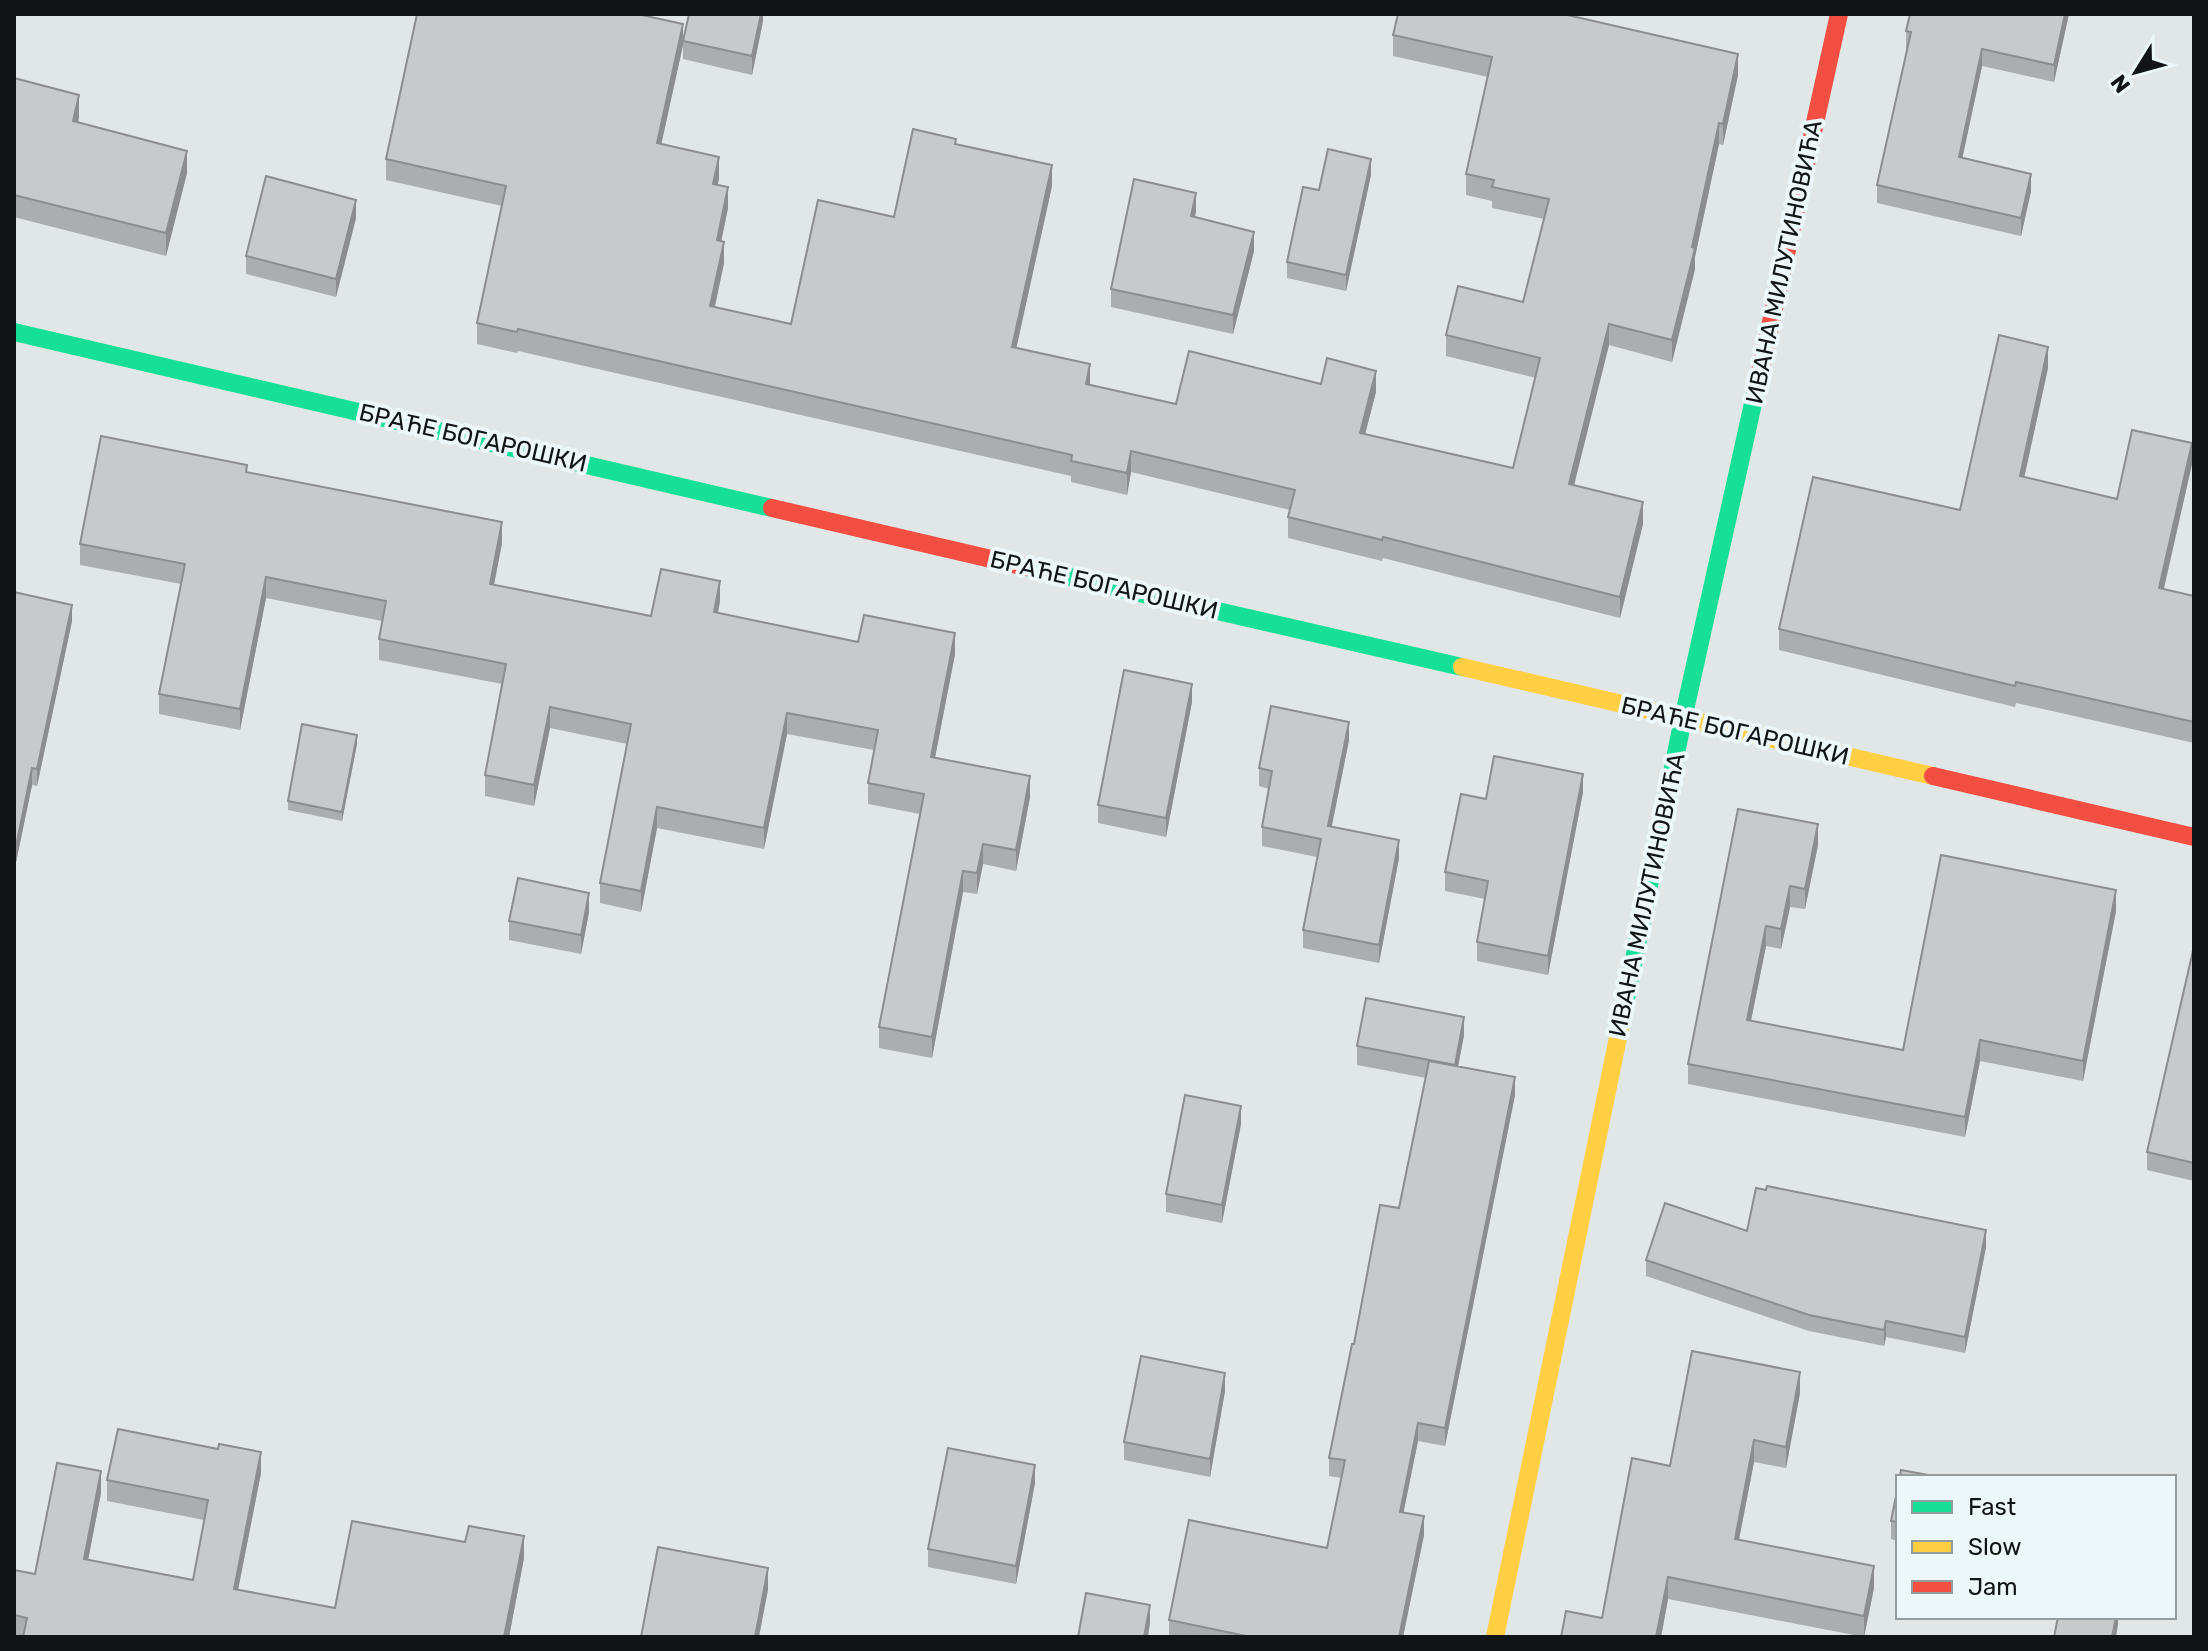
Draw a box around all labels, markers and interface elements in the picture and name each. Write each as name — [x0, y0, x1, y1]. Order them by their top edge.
north arrow — [2096, 32, 2176, 112]
text: N — [2105, 69, 2136, 98]
street label: ИВАНА МИЛУТИНОВИЋА — [1740, 118, 1828, 406]
street label: БРАЋЕ БОГАРОШКИ — [356, 398, 590, 478]
street label: БРАЋЕ БОГАРОШКИ — [987, 545, 1221, 625]
street label: БРАЋЕ БОГАРОШКИ — [1618, 691, 1852, 771]
street label: ИВАНА МИЛУТИНОВИЋА — [1603, 751, 1691, 1039]
legend — [1896, 1475, 2176, 1619]
text: Fast — [1968, 1493, 2016, 1521]
text: Slow — [1968, 1533, 2021, 1561]
text: Jam — [1968, 1573, 2018, 1601]

